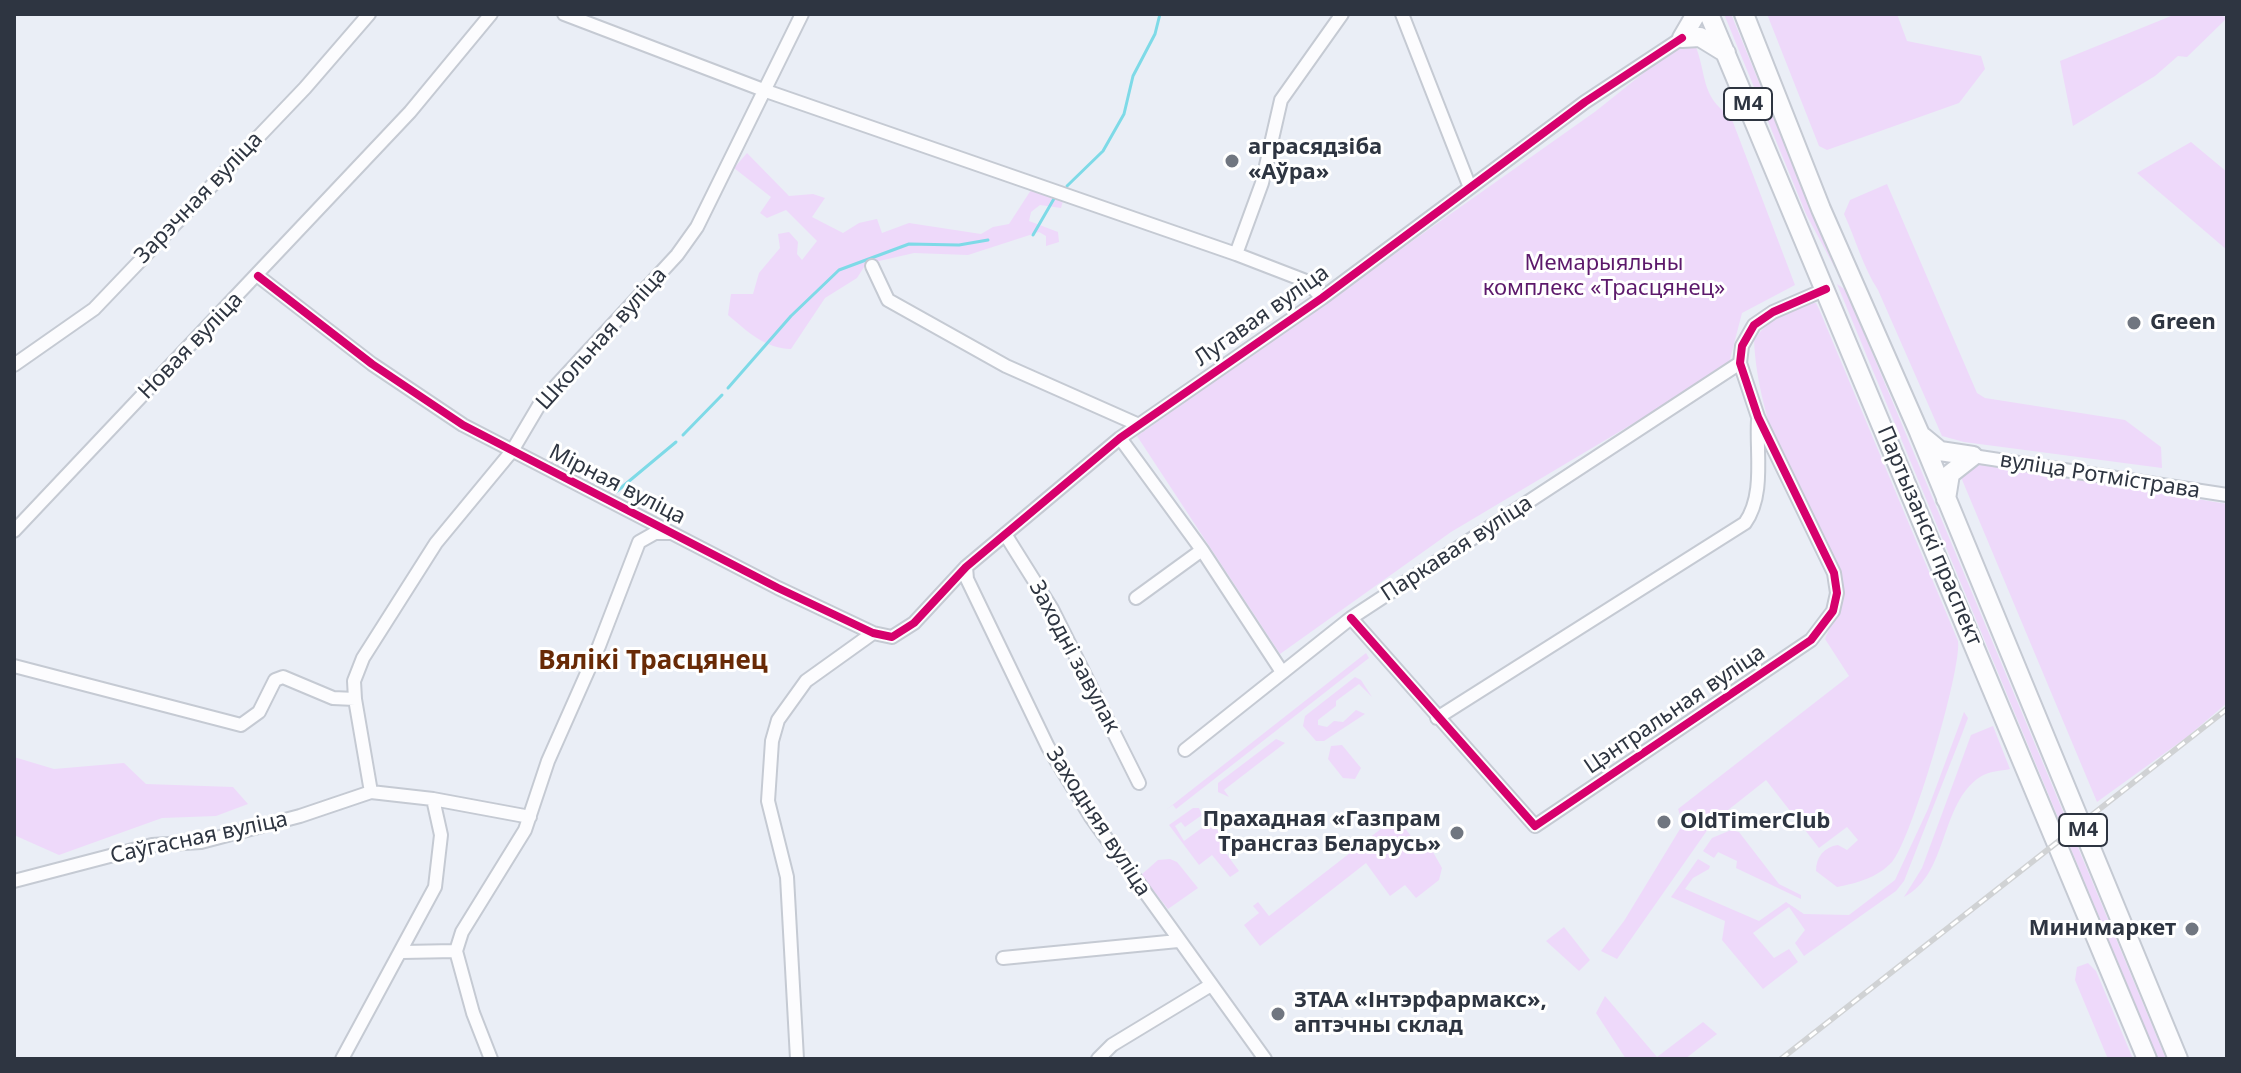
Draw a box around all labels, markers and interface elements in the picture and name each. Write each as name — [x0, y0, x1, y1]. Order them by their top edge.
road number: М4 — [1724, 88, 1772, 120]
street label: Зарэчная вуліца — [130, 127, 268, 269]
place label: аграсядзіба «Аўра» — [1248, 135, 1382, 186]
marker: аграсядзіба «Аўра» — [1223, 152, 1241, 170]
park label: Мемарыяльны комплекс «Трасцянец» — [1483, 251, 1725, 302]
street label: Лугавая вуліца — [1190, 260, 1334, 372]
street label: Школьная вуліца — [531, 262, 673, 416]
street label: Новая вуліца — [133, 287, 249, 405]
place label: Green — [2150, 310, 2216, 336]
marker: Green — [2125, 314, 2143, 332]
street label: Партызанскі праспект — [1871, 422, 1987, 650]
street label: Мірная вуліца — [544, 439, 690, 531]
street label: вуліца Ротмістрава — [1998, 447, 2202, 505]
street label: Паркавая вуліца — [1376, 490, 1538, 608]
street label: Заходні завулак — [1023, 576, 1125, 738]
street label: Цэнтральная вуліца — [1580, 640, 1770, 780]
district label: Вялікі Трасцянец — [538, 646, 768, 678]
street label: Заходняя вуліца — [1040, 742, 1156, 902]
street label: Саўгасная вуліца — [108, 806, 290, 870]
place label: Прахадная «Газпрам Трансгаз Беларусь» — [1202, 807, 1441, 858]
place label: OldTimerClub — [1680, 809, 1830, 835]
marker: OldTimerClub — [1655, 813, 1673, 831]
road number: М4 — [2059, 814, 2107, 846]
marker: Прахадная «Газпрам Трансгаз Беларусь» — [1448, 824, 1466, 842]
place label: Минимаркет — [2029, 916, 2176, 942]
marker: Минимаркет — [2183, 920, 2201, 938]
place label: ЗТАА «Інтэрфармакс», аптэчны склад — [1294, 988, 1547, 1040]
marker: ЗТАА «Інтэрфармакс», аптэчны склад — [1269, 1005, 1287, 1023]

